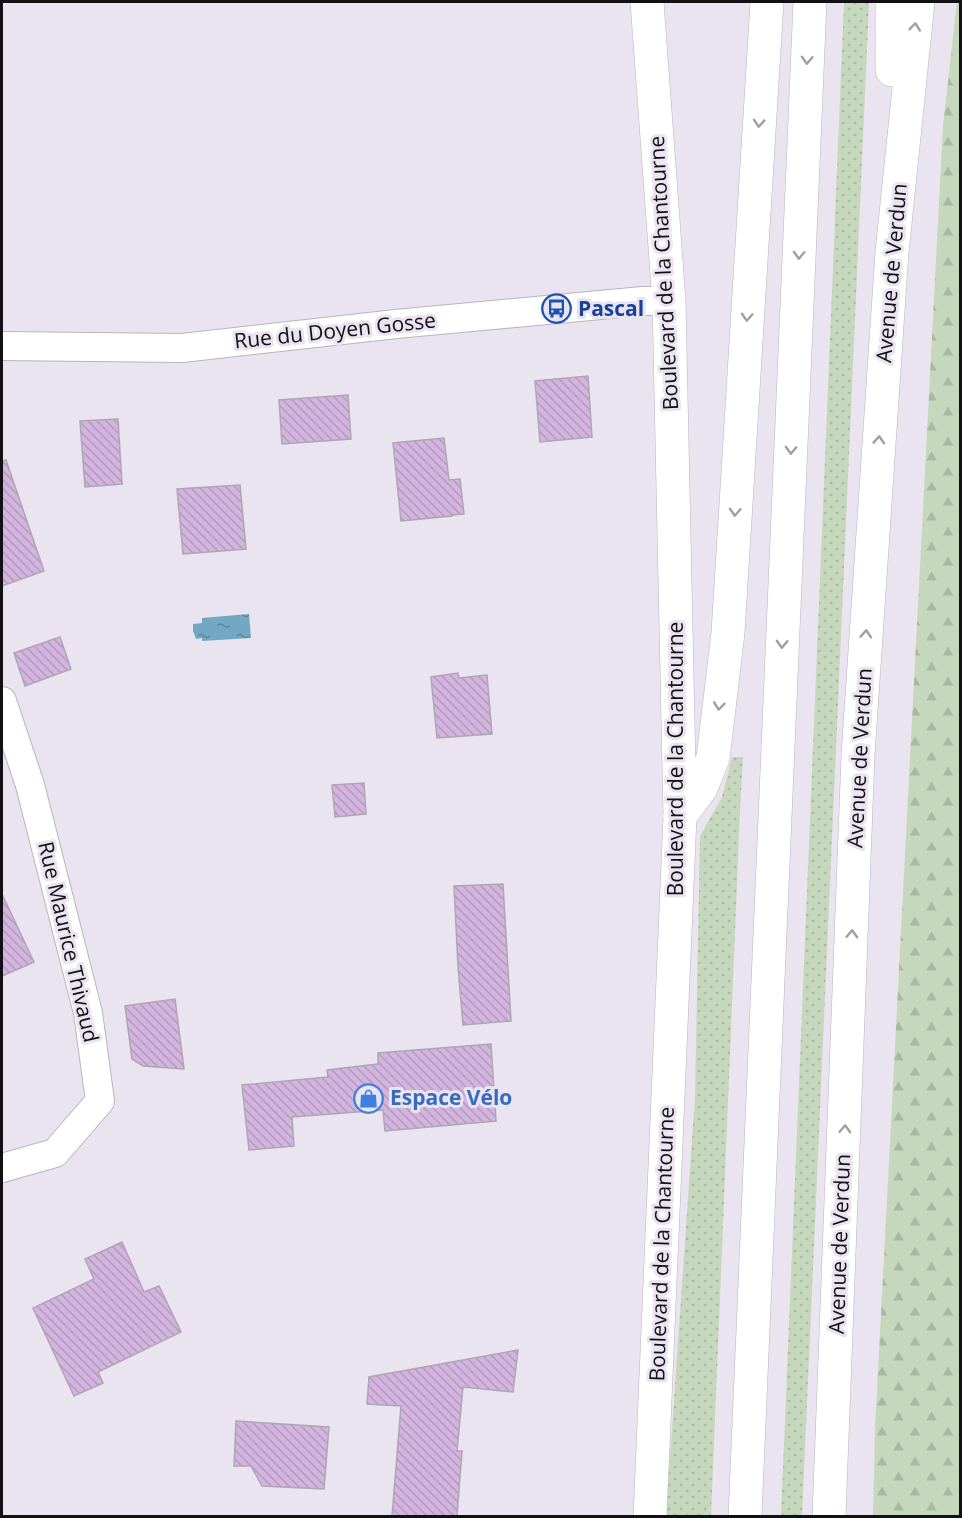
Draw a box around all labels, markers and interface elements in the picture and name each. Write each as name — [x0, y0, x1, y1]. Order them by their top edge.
one-way arrow — [908, 22, 921, 31]
one-way arrow — [801, 55, 814, 64]
one-way arrow — [753, 118, 766, 127]
street label: Boulevard de la Chantourne — [642, 135, 684, 411]
street label: Avenue de Verdun — [869, 182, 913, 364]
one-way arrow — [793, 250, 805, 259]
bus stop icon: Pascal — [541, 293, 573, 325]
place label: Pascal — [578, 294, 644, 322]
street label: Rue du Doyen Gosse — [233, 305, 437, 355]
one-way arrow — [740, 313, 753, 322]
one-way arrow — [873, 435, 886, 444]
one-way arrow — [784, 445, 797, 454]
one-way arrow — [729, 508, 742, 517]
street label: Boulevard de la Chantourne — [661, 622, 689, 896]
one-way arrow — [860, 630, 873, 639]
one-way arrow — [776, 640, 789, 649]
street label: Avenue de Verdun — [840, 667, 878, 849]
one-way arrow — [714, 702, 726, 711]
street label: Rue Maurice Thivaud — [32, 839, 106, 1045]
one-way arrow — [845, 929, 858, 938]
shop icon: Espace Vélo — [353, 1082, 385, 1114]
place label: Espace Vélo — [390, 1083, 512, 1111]
street label: Boulevard de la Chantourne — [642, 1106, 680, 1382]
one-way arrow — [838, 1124, 851, 1133]
street label: Avenue de Verdun — [822, 1153, 856, 1334]

